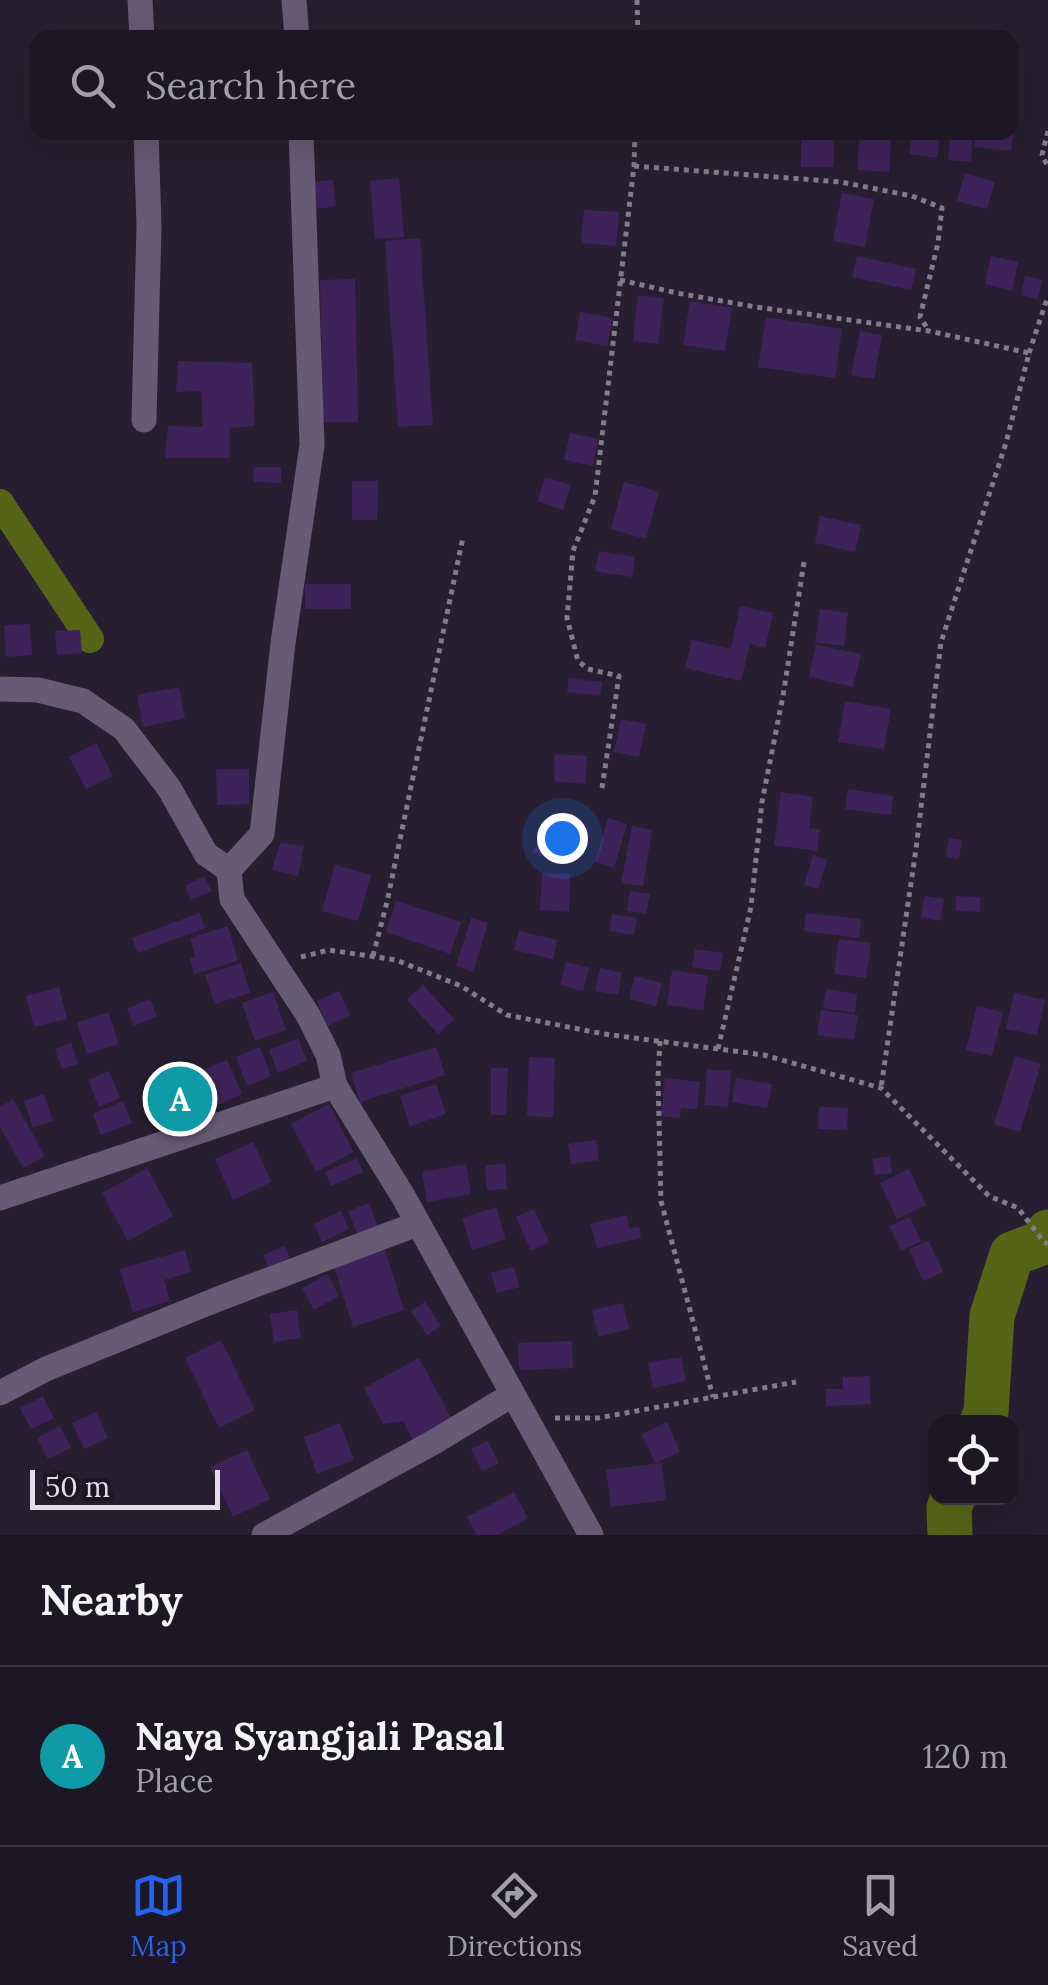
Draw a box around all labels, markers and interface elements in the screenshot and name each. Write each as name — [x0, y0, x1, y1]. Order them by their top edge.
search box — [30, 30, 1018, 140]
icon: search — [65, 58, 120, 113]
text: Search here — [145, 61, 356, 109]
your location — [537, 813, 588, 864]
pin: A — [148, 1062, 212, 1136]
map controls — [928, 1415, 1018, 1505]
button: locate — [928, 1415, 1018, 1505]
scale bar — [30, 1465, 220, 1510]
text: 50 m — [45, 1469, 110, 1505]
text: Nearby — [40, 1573, 183, 1627]
text: Naya Syangjali Pasal — [135, 1712, 505, 1760]
text: A — [62, 1736, 83, 1777]
text: 120 m — [922, 1736, 1008, 1777]
text: Place — [135, 1760, 214, 1801]
tab: Map — [130, 1868, 187, 1964]
tab: Directions — [447, 1868, 582, 1964]
tab: Saved — [842, 1868, 918, 1964]

